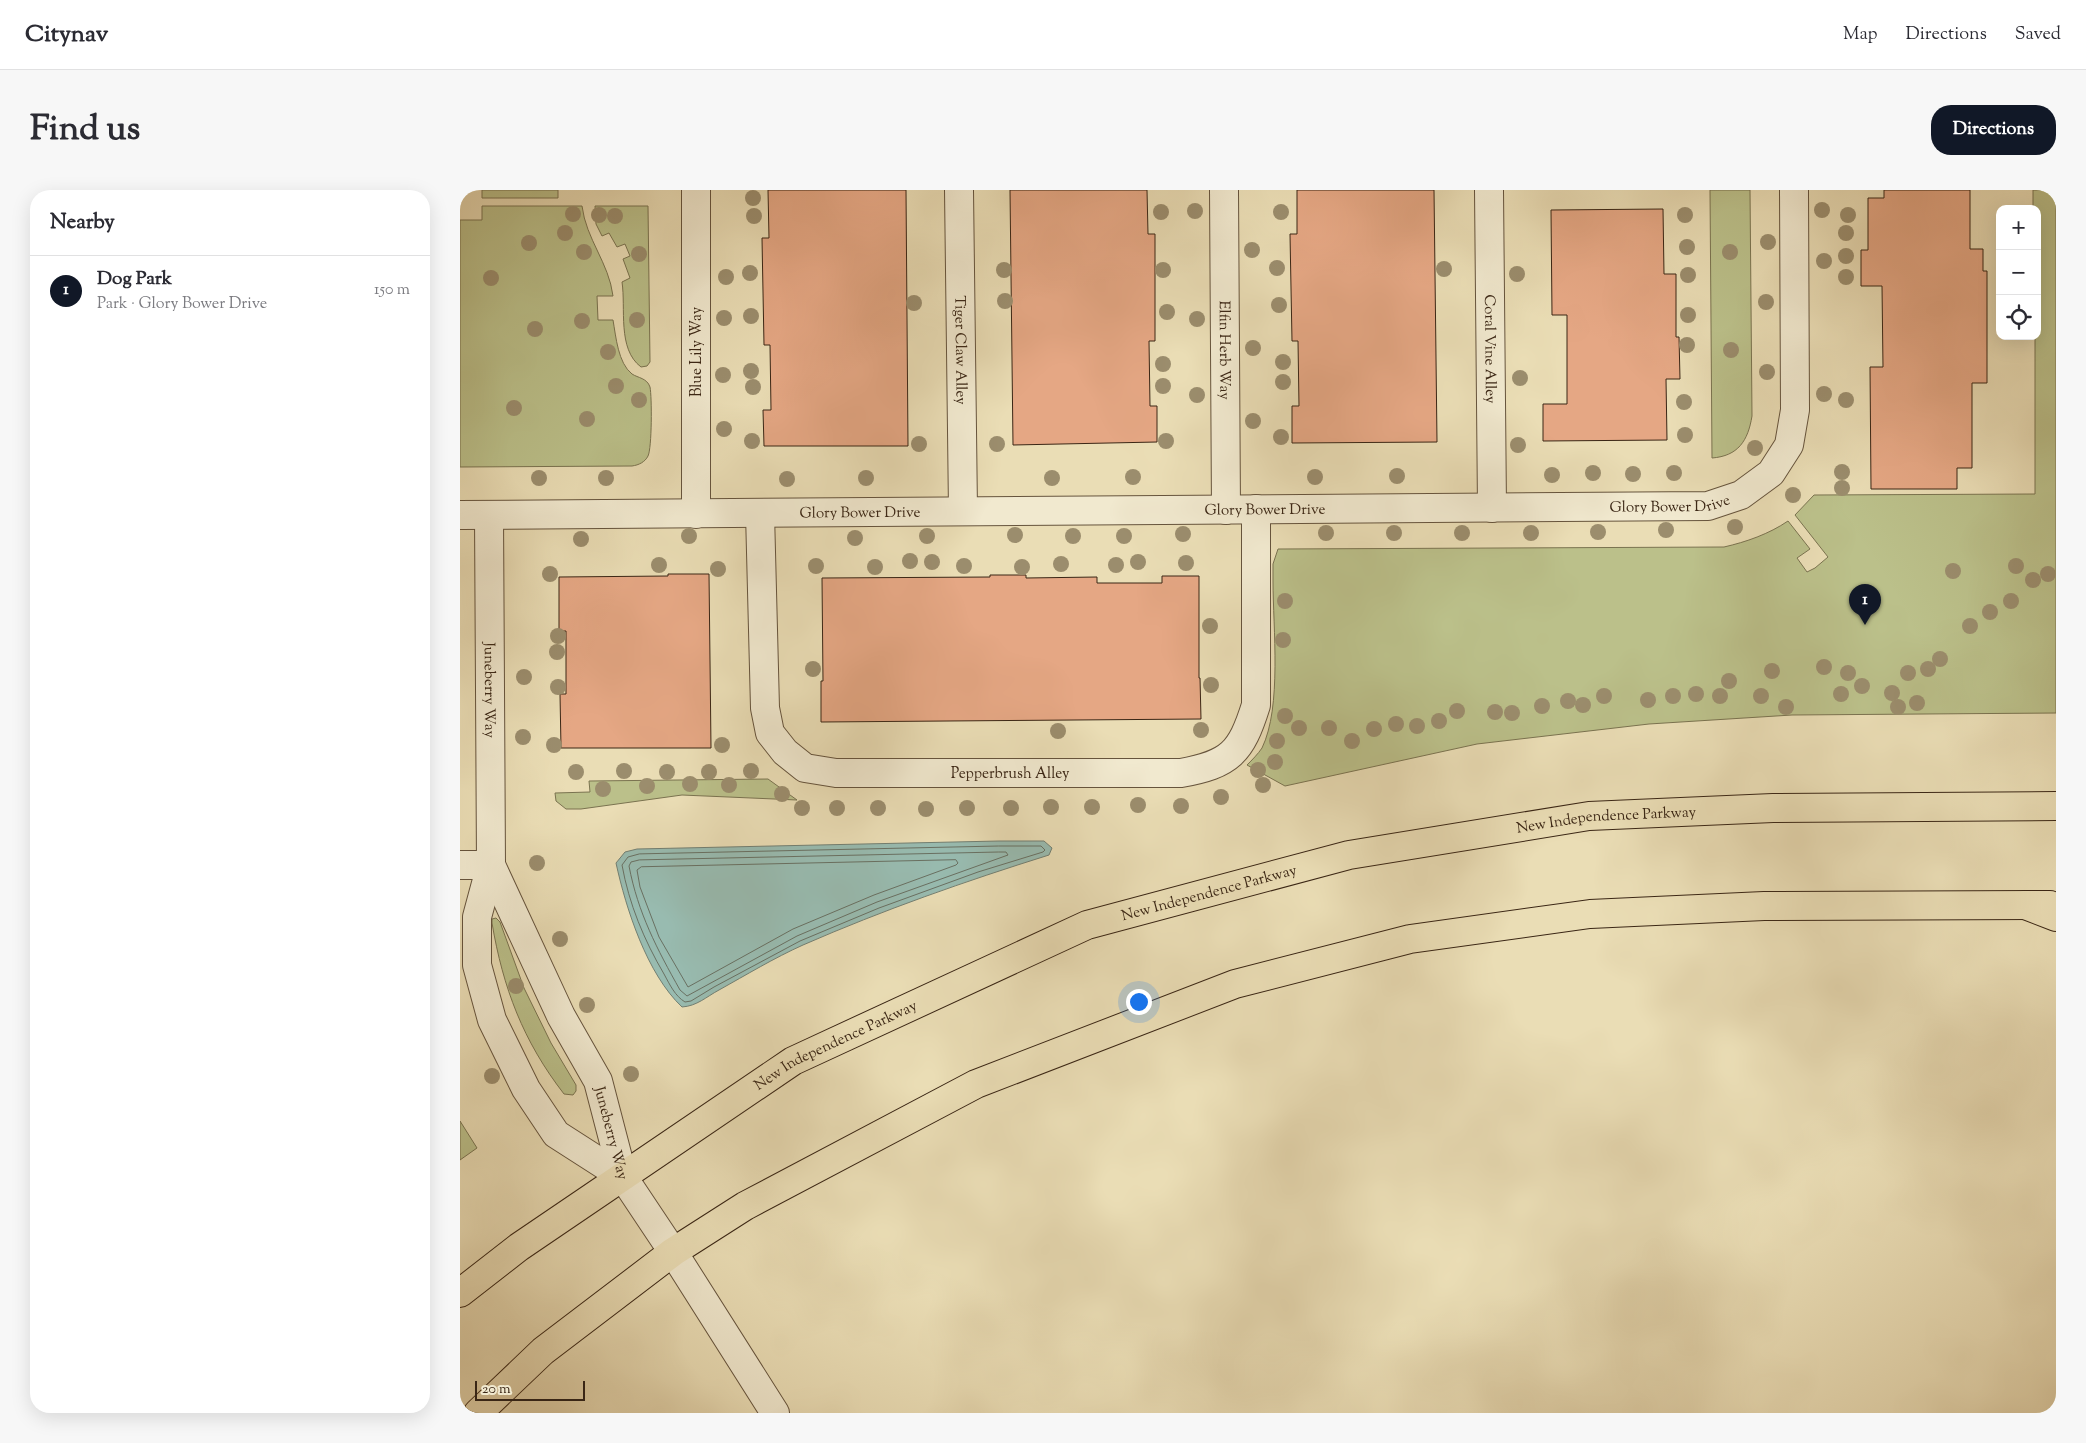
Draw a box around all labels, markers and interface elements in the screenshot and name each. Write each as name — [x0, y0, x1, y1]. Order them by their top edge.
text: Citynav — [25, 18, 108, 52]
text: Map — [1843, 22, 1878, 48]
text: Directions — [1906, 22, 1987, 48]
text: Saved — [2015, 22, 2061, 48]
text: Find us — [30, 105, 140, 156]
button: Directions — [1931, 105, 2056, 155]
map controls — [1996, 205, 2041, 340]
button: + — [1996, 205, 2041, 250]
text: Nearby — [50, 208, 115, 238]
button: − — [1996, 250, 2041, 295]
text: Dog Park — [97, 266, 172, 293]
text: 1 — [63, 279, 69, 302]
text: 150 m — [374, 279, 410, 302]
text: Park · Glory Bower Drive — [97, 293, 267, 316]
street label: Coral Vine Alley — [1478, 294, 1500, 404]
street label: Tiger Claw Alley — [948, 295, 971, 405]
button: locate — [1996, 295, 2041, 340]
street label: Elfin Herb Way — [1213, 300, 1234, 400]
street label: Blue Lily Way — [687, 306, 708, 397]
street label: Glory Bower Drive — [1609, 490, 1733, 519]
street label: Glory Bower Drive — [1204, 500, 1326, 522]
street label: Glory Bower Drive — [799, 503, 921, 525]
pin: 1 — [1849, 584, 1881, 625]
street label: Juneberry Way — [478, 641, 499, 738]
street label: Pepperbrush Alley — [951, 764, 1070, 785]
street label: New Independence Parkway — [1515, 802, 1697, 840]
street label: New Independence Parkway — [1119, 860, 1300, 927]
your location — [1126, 989, 1152, 1015]
street label: New Independence Parkway — [750, 996, 921, 1096]
street label: Juneberry Way — [588, 1083, 632, 1183]
scale bar — [475, 1378, 585, 1401]
text: 20 m — [482, 1380, 511, 1400]

